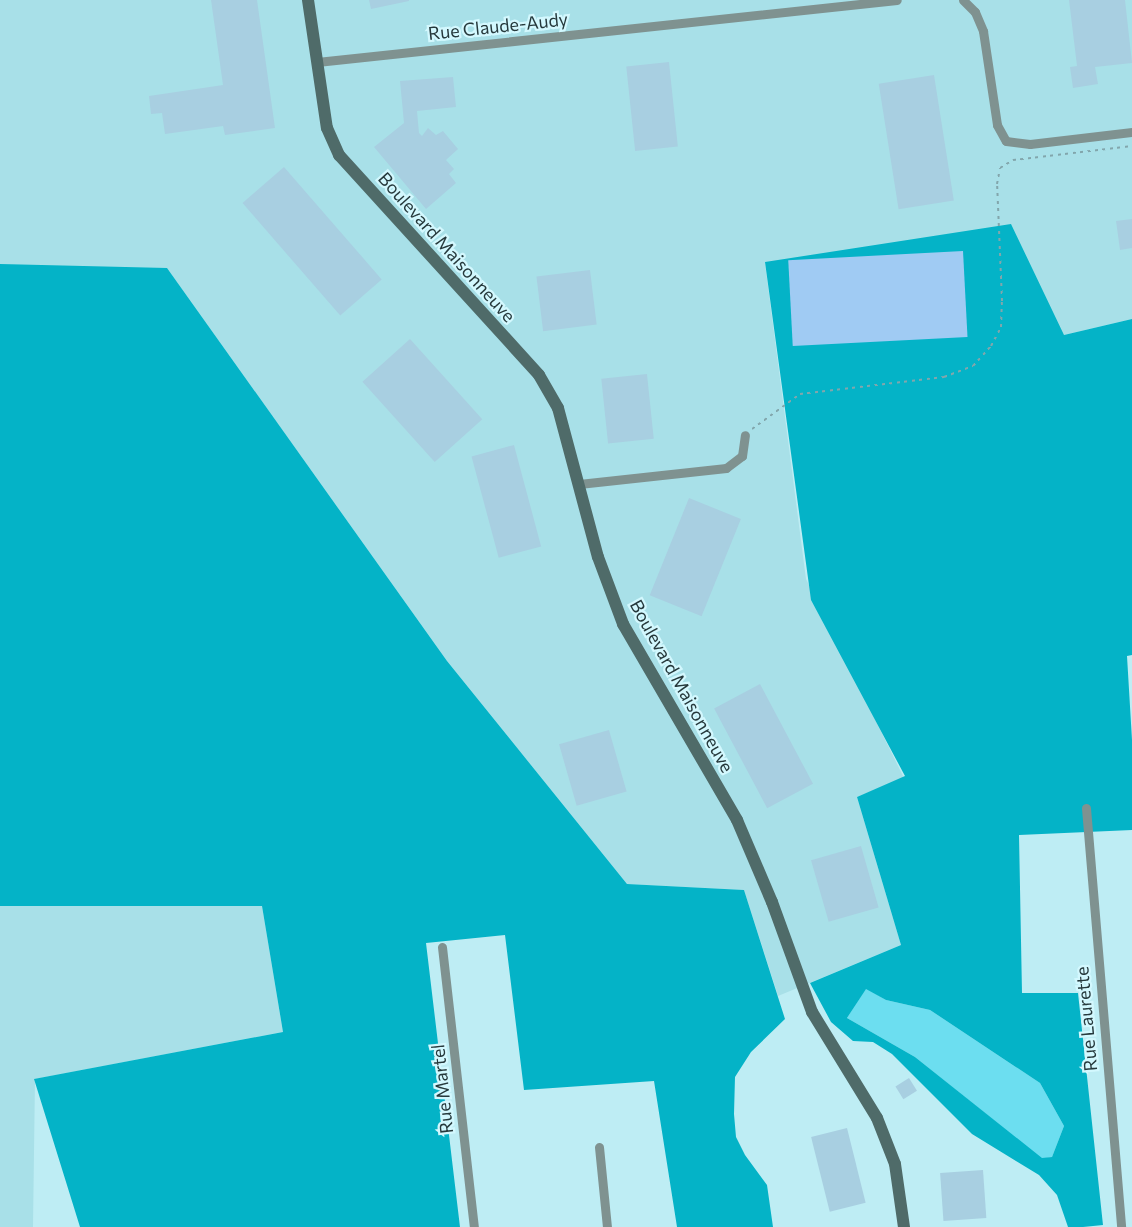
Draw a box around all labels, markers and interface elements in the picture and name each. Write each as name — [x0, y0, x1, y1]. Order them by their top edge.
street label: Rue Claude-Audy — [427, 8, 569, 44]
street label: Boulevard Maisonneuve — [374, 168, 520, 326]
street label: Boulevard Maisonneuve — [626, 596, 738, 776]
street label: Rue Laurette — [1071, 966, 1101, 1072]
street label: Rue Martel — [427, 1043, 457, 1135]

